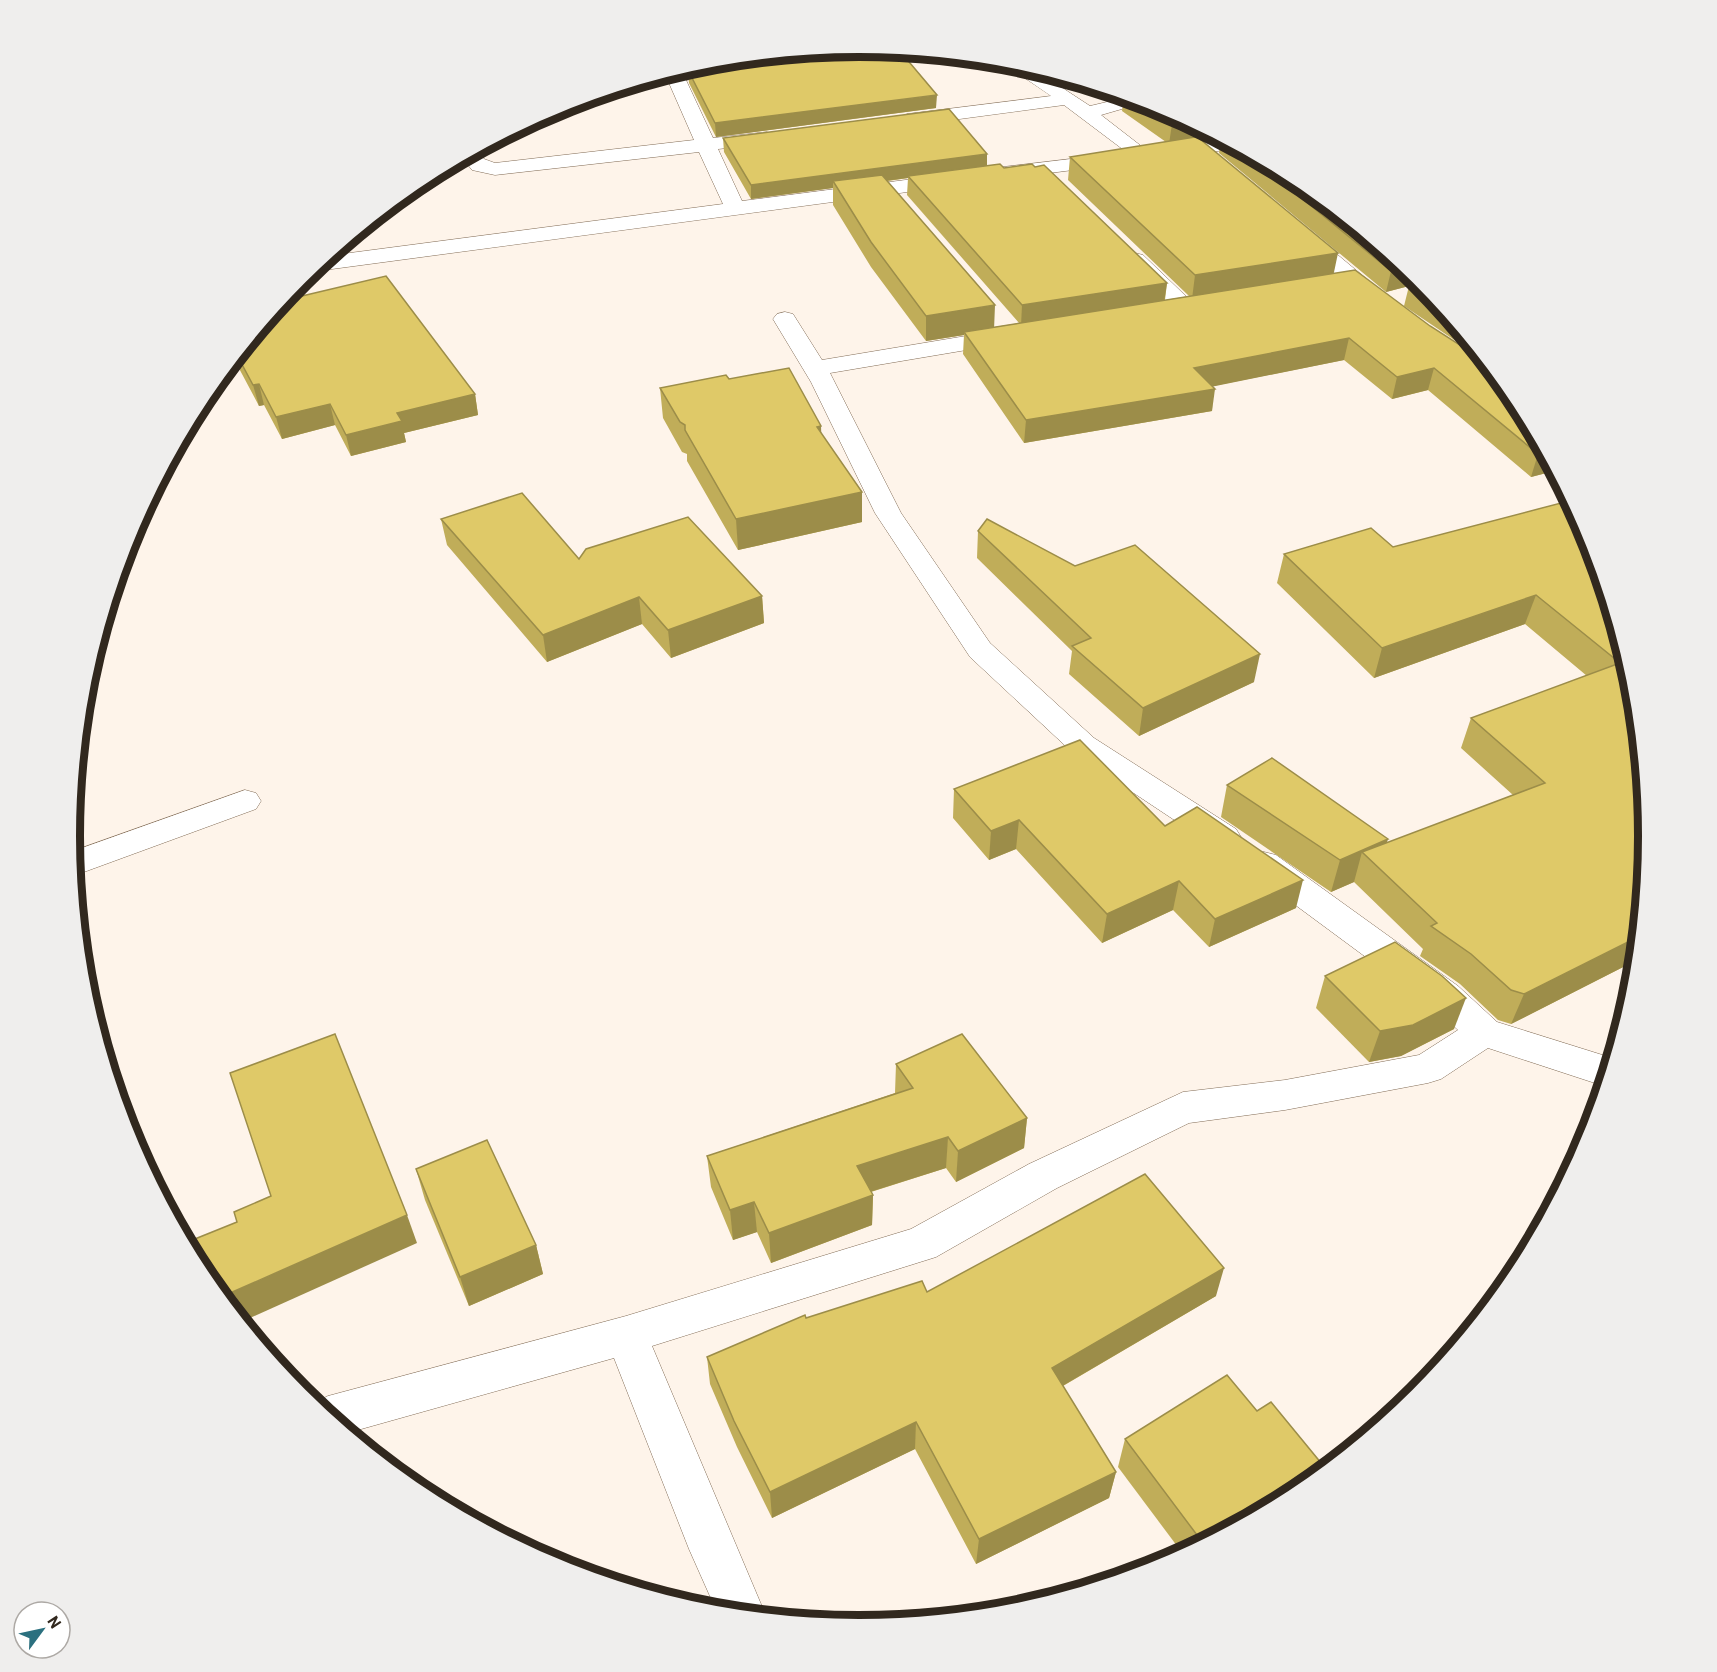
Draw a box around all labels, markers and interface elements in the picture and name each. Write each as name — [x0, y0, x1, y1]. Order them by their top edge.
north arrow — [12, 1600, 72, 1660]
text: N — [44, 1612, 66, 1631]

